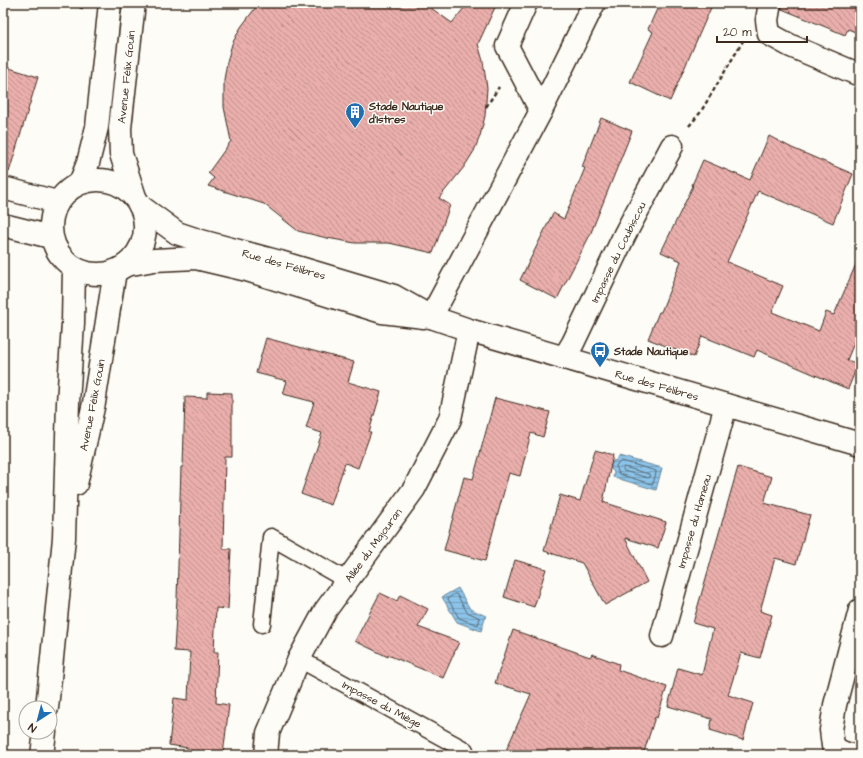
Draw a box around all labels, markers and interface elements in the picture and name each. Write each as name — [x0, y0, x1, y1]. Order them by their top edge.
scale bar — [717, 18, 807, 44]
text: 20 m — [723, 24, 752, 41]
street label: Avenue Félix Gouin — [114, 29, 139, 124]
place label: Stade Nautique d'Istres — [368, 99, 444, 127]
building icon: Stade Nautique d'Istres — [344, 101, 366, 129]
street label: Impasse du Coubiscou — [587, 199, 650, 305]
street label: Rue des Félibres — [240, 245, 328, 284]
bus stop icon: Stade Nautique — [589, 340, 611, 368]
place label: Stade Nautique — [613, 344, 689, 360]
street label: Avenue Félix Gouin — [76, 357, 109, 452]
street label: Rue des Félibres — [613, 366, 701, 405]
street label: Impasse du Hameau — [674, 472, 715, 570]
street label: Allée du Majouran — [341, 505, 406, 585]
street label: Impasse du Miège — [339, 677, 424, 732]
north arrow — [18, 700, 58, 740]
text: N — [25, 720, 40, 736]

